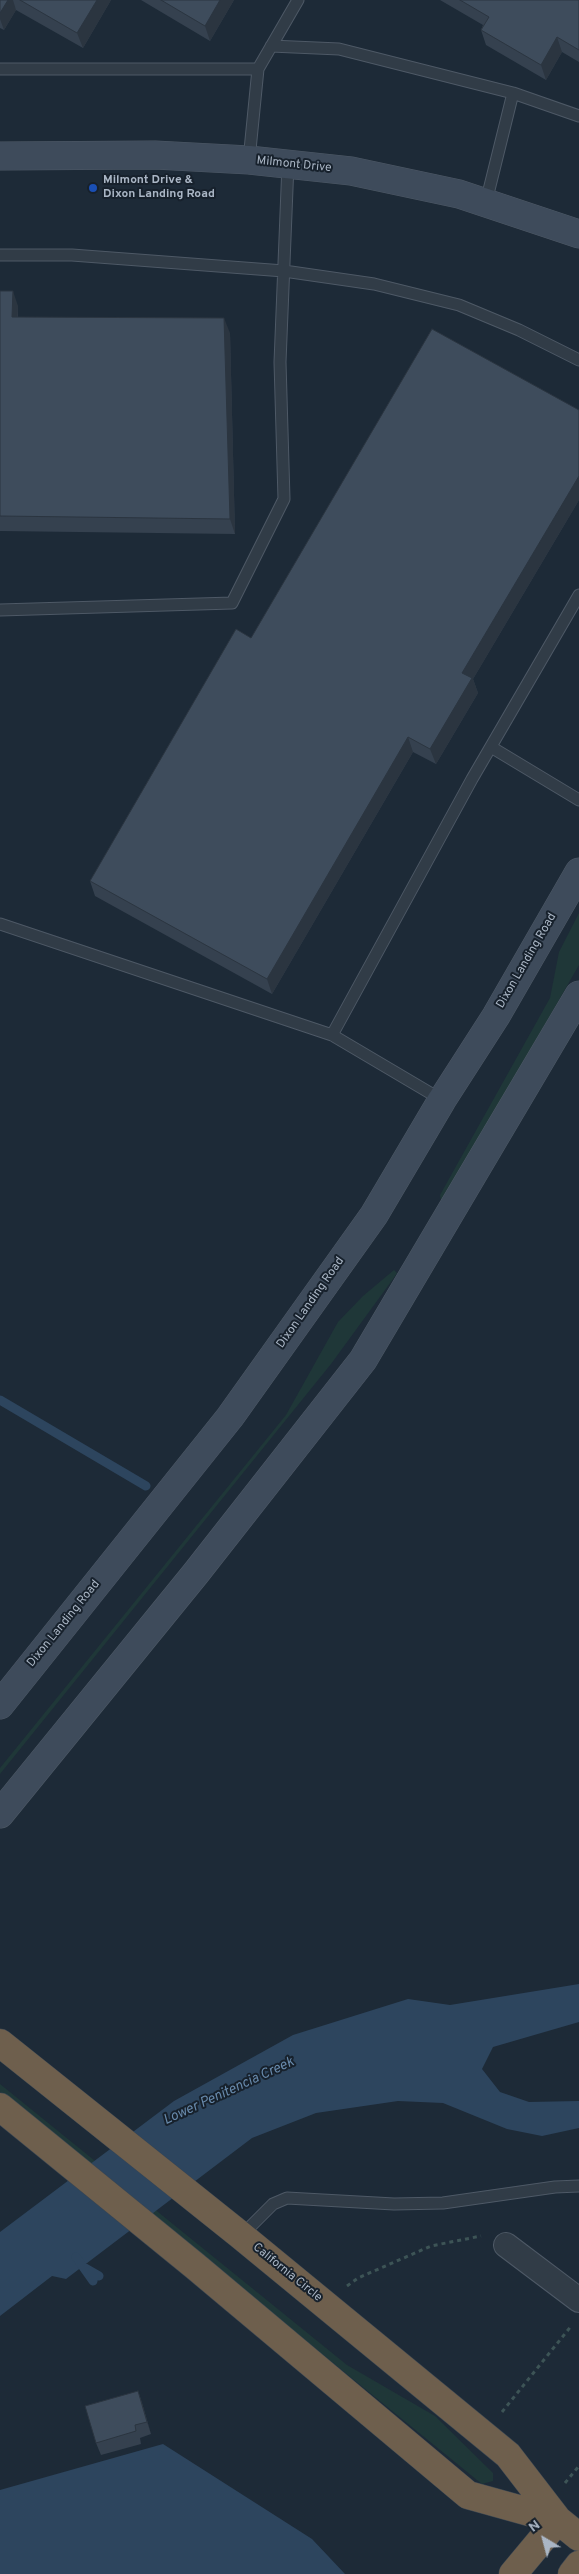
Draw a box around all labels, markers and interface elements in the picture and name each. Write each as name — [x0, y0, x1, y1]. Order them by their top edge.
street label: Milmont Drive — [256, 154, 332, 176]
place label: Milmont Drive & Dixon Landing Road — [103, 174, 215, 202]
marker: Milmont Drive & Dixon Landing Road — [87, 182, 99, 194]
street label: Dixon Landing Road — [494, 911, 560, 1011]
street label: Dixon Landing Road — [274, 1255, 348, 1351]
street label: Dixon Landing Road — [25, 1578, 103, 1670]
water label: Lower Penitencia Creek — [161, 2054, 297, 2130]
street label: California Circle — [249, 2241, 325, 2305]
north arrow — [519, 2514, 569, 2564]
text: N — [526, 2517, 544, 2536]

